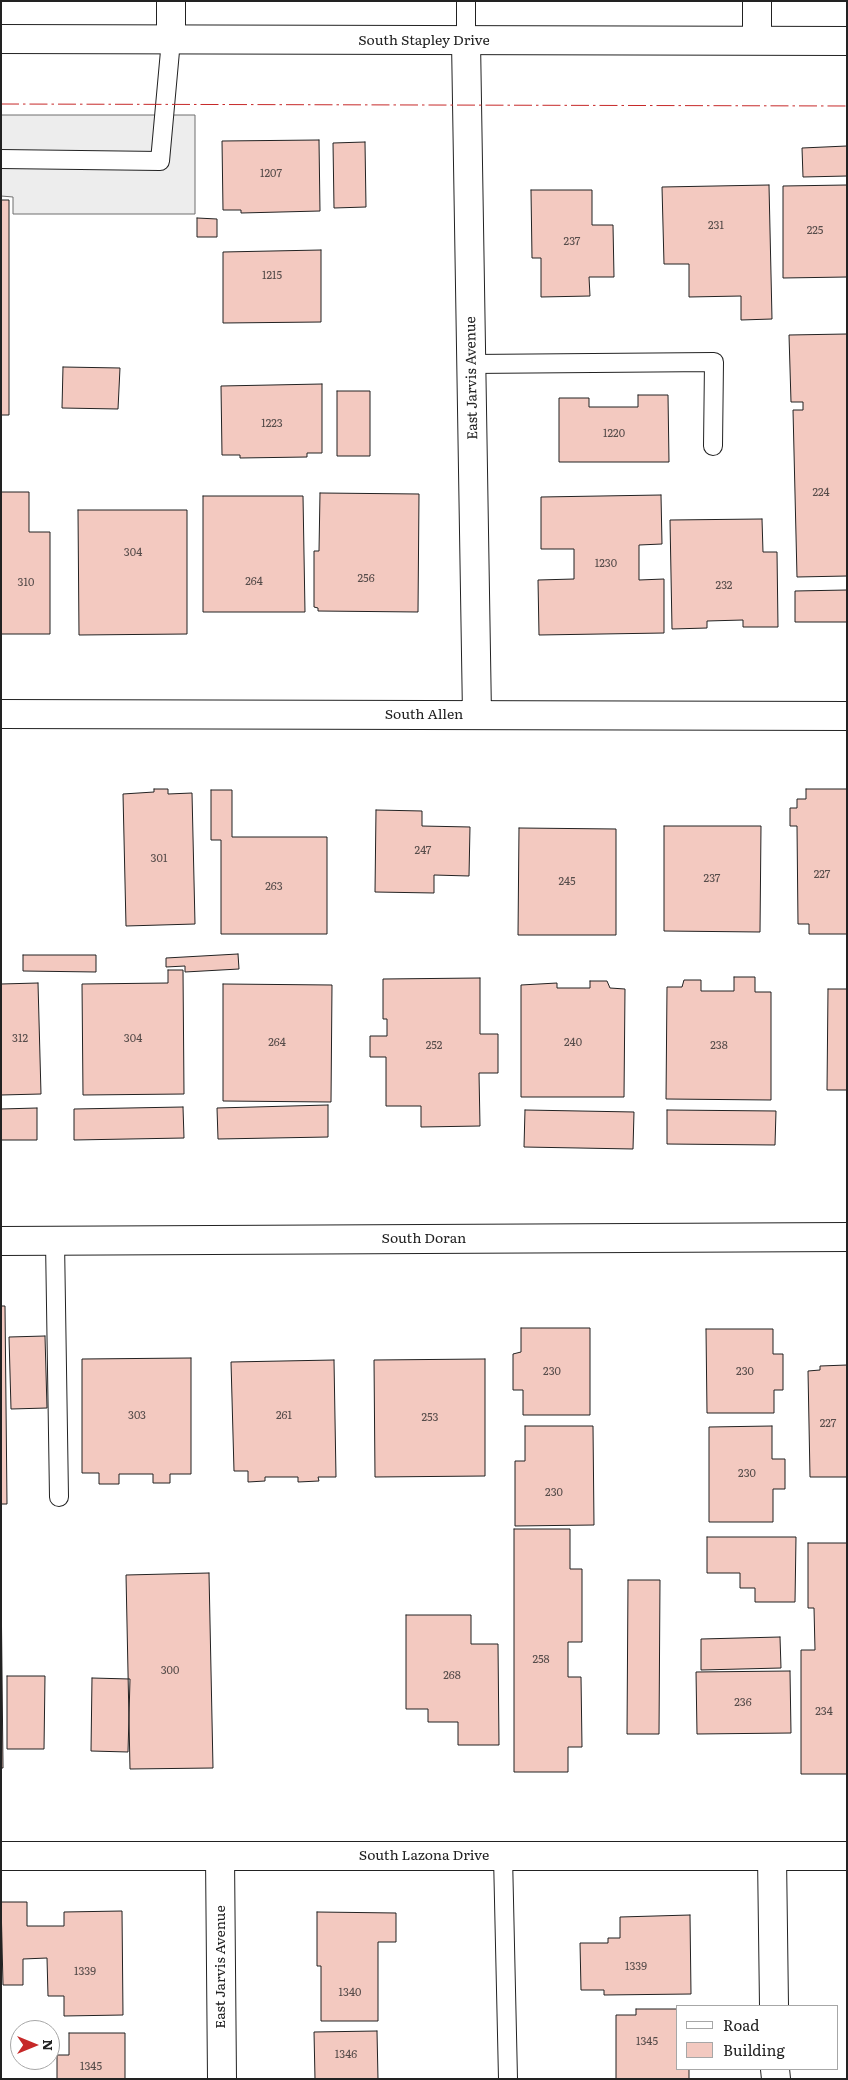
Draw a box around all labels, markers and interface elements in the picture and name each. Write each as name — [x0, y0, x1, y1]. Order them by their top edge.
street label: South Stapley Drive — [358, 33, 490, 49]
house number: 1207 — [260, 167, 282, 181]
house number: 231 — [708, 219, 724, 233]
house number: 225 — [807, 224, 823, 238]
house number: 237 — [564, 235, 580, 249]
house number: 1215 — [262, 269, 282, 283]
street label: East Jarvis Avenue — [463, 316, 481, 440]
house number: 1223 — [261, 417, 283, 431]
house number: 1220 — [603, 427, 625, 441]
house number: 224 — [812, 486, 830, 500]
house number: 304 — [124, 546, 142, 560]
house number: 1230 — [595, 557, 617, 571]
house number: 256 — [357, 572, 375, 586]
house number: 264 — [245, 575, 263, 589]
house number: 310 — [18, 576, 34, 590]
house number: 232 — [716, 579, 732, 593]
street label: South Allen — [385, 707, 463, 723]
house number: 247 — [415, 844, 431, 858]
house number: 301 — [151, 852, 167, 866]
house number: 227 — [814, 868, 830, 882]
house number: 237 — [704, 872, 720, 886]
house number: 245 — [558, 875, 576, 889]
house number: 263 — [265, 880, 283, 894]
house number: 312 — [12, 1032, 28, 1046]
house number: 304 — [124, 1032, 142, 1046]
house number: 264 — [268, 1036, 286, 1050]
house number: 240 — [564, 1036, 582, 1050]
house number: 252 — [426, 1039, 442, 1053]
house number: 238 — [710, 1039, 728, 1053]
street label: South Doran — [382, 1231, 466, 1247]
house number: 230 — [543, 1365, 561, 1379]
house number: 230 — [736, 1365, 754, 1379]
house number: 303 — [128, 1409, 146, 1423]
house number: 261 — [276, 1409, 292, 1423]
house number: 253 — [421, 1411, 439, 1425]
house number: 227 — [820, 1417, 836, 1431]
house number: 230 — [738, 1467, 756, 1481]
house number: 230 — [545, 1486, 563, 1500]
house number: 258 — [532, 1653, 550, 1667]
house number: 300 — [161, 1664, 179, 1678]
house number: 268 — [443, 1669, 461, 1683]
house number: 236 — [734, 1696, 752, 1710]
house number: 234 — [815, 1705, 833, 1719]
street label: South Lazona Drive — [359, 1848, 489, 1864]
street label: East Jarvis Avenue — [213, 1905, 229, 2029]
house number: 1339 — [625, 1960, 647, 1974]
house number: 1339 — [74, 1965, 96, 1979]
house number: 1340 — [339, 1986, 361, 2000]
legend — [676, 2005, 838, 2070]
text: Road — [723, 2013, 759, 2036]
north arrow — [10, 2020, 60, 2070]
house number: 1345 — [636, 2035, 658, 2049]
text: Building — [723, 2038, 785, 2061]
text: N — [39, 2039, 59, 2051]
house number: 1346 — [335, 2048, 357, 2062]
house number: 1345 — [80, 2060, 102, 2074]

